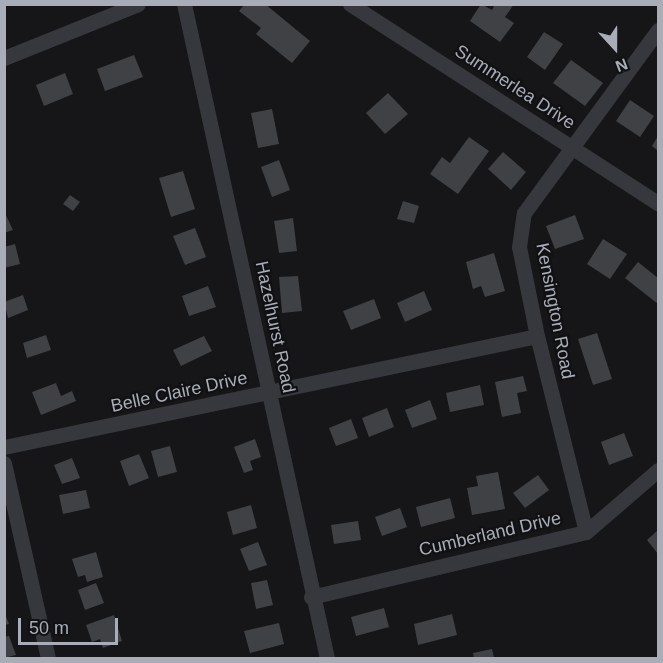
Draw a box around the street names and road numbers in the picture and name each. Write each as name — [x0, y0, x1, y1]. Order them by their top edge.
street label: Summerlea Drive — [451, 40, 579, 134]
street label: Kensington Road — [531, 241, 579, 381]
street label: Hazelhurst Road — [250, 259, 300, 395]
street label: Belle Claire Drive — [109, 367, 249, 417]
street label: Cumberland Drive — [417, 507, 563, 561]

